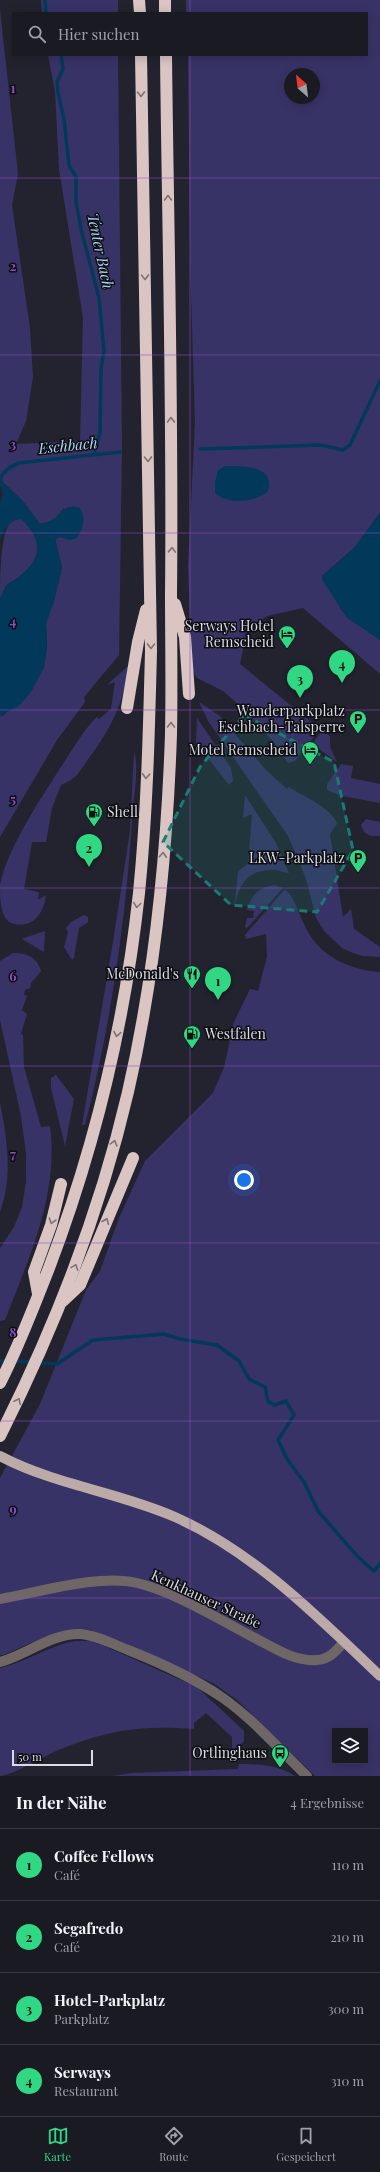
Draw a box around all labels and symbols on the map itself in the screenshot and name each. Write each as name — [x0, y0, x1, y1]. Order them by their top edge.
north arrow — [284, 68, 320, 104]
text: 1 — [11, 79, 16, 96]
one-way arrow — [137, 91, 146, 97]
one-way arrow — [164, 195, 172, 201]
water label: Tenter Bach — [83, 211, 119, 290]
text: 2 — [10, 257, 17, 274]
one-way arrow — [141, 274, 149, 280]
one-way arrow — [167, 417, 175, 423]
water label: Eschbach — [36, 432, 98, 458]
text: 3 — [10, 435, 16, 452]
one-way arrow — [144, 456, 152, 462]
one-way arrow — [168, 547, 176, 553]
text: 4 — [10, 612, 17, 629]
place label: Serways Hotel Remscheid — [185, 616, 274, 651]
hotel icon: Serways Hotel Remscheid — [277, 624, 297, 649]
one-way arrow — [146, 643, 155, 649]
pin: 4 — [329, 650, 355, 683]
pin: 3 — [287, 665, 313, 698]
place label: Wanderparkplatz Eschbach-Talsperre — [218, 701, 345, 736]
parking icon: Wanderparkplatz Eschbach-Talsperre — [348, 709, 368, 734]
one-way arrow — [167, 722, 175, 728]
place label: Motel Remscheid — [189, 740, 297, 759]
hotel icon: Motel Remscheid — [300, 740, 320, 765]
one-way arrow — [142, 773, 151, 779]
text: 5 — [10, 790, 16, 807]
fuel station icon: Shell — [84, 802, 104, 827]
place label: Shell — [107, 802, 138, 821]
pin: 2 — [76, 834, 102, 867]
place label: LKW-Parkplatz — [249, 848, 345, 867]
parking icon: LKW-Parkplatz — [348, 848, 368, 873]
one-way arrow — [159, 852, 168, 858]
one-way arrow — [133, 902, 142, 908]
place label: McDonald's — [106, 964, 179, 983]
restaurant icon: McDonald's — [182, 964, 202, 989]
text: 6 — [9, 967, 17, 984]
pin: 1 — [205, 967, 231, 1000]
fuel station icon: Westfalen — [182, 1024, 202, 1049]
place label: Westfalen — [204, 1024, 267, 1043]
one-way arrow — [114, 1031, 122, 1037]
one-way arrow — [110, 1139, 118, 1146]
text: 7 — [10, 1145, 16, 1162]
your location — [234, 1170, 254, 1190]
one-way arrow — [48, 1218, 57, 1225]
one-way arrow — [101, 1218, 109, 1226]
one-way arrow — [70, 1263, 79, 1270]
text: 8 — [9, 1323, 17, 1340]
one-way arrow — [13, 1398, 20, 1406]
text: 9 — [9, 1500, 17, 1517]
street label: Kenkhauser Straße — [148, 1565, 264, 1632]
place label: Ortlinghaus — [192, 1743, 267, 1762]
bus stop icon: Ortlinghaus — [270, 1743, 290, 1768]
scale bar — [12, 1748, 93, 1767]

